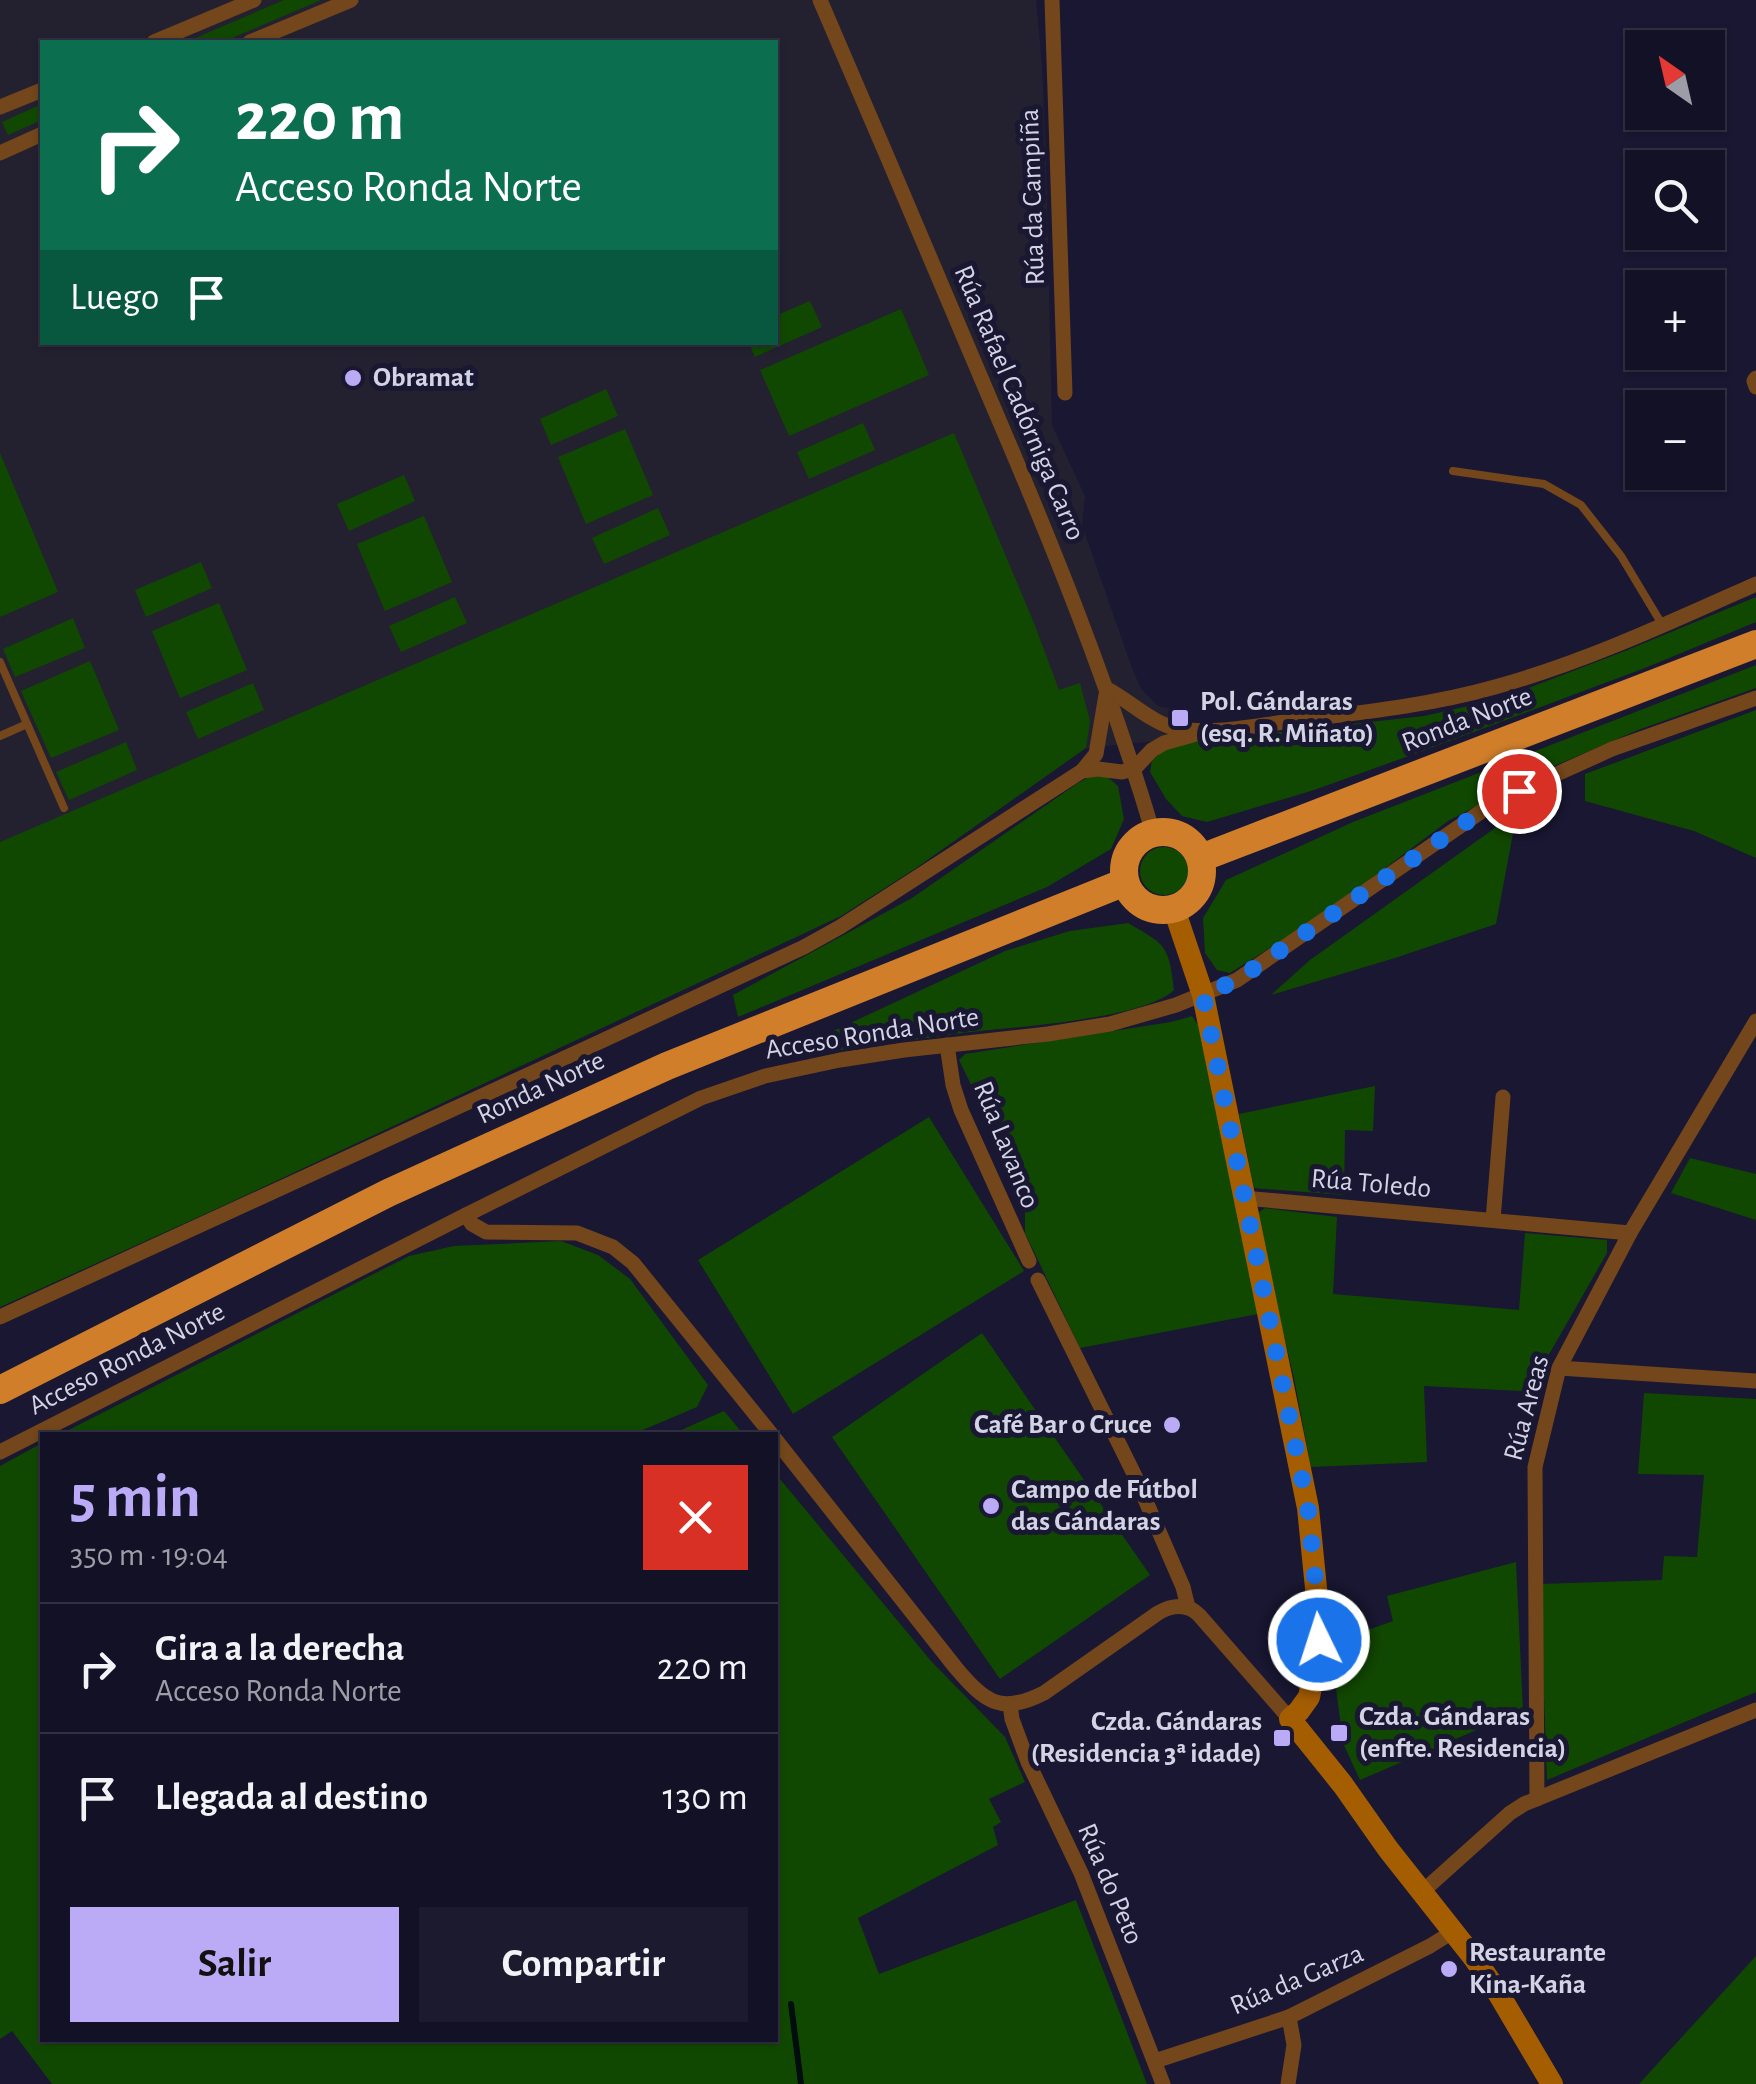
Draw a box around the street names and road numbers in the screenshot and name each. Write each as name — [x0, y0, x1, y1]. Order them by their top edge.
street label: Rúa da Campiña — [1016, 108, 1050, 286]
street label: Rúa Rafael Cadórniga Carro — [948, 261, 1090, 545]
street label: Ronda Norte — [1398, 682, 1536, 758]
street label: Acceso Ronda Norte — [763, 1003, 981, 1065]
street label: Ronda Norte — [473, 1046, 609, 1130]
street label: Rúa Lavanco — [968, 1078, 1044, 1212]
street label: Rúa Toledo — [1310, 1165, 1432, 1203]
street label: Acceso Ronda Norte — [24, 1298, 230, 1420]
street label: Rúa Areas — [1500, 1352, 1554, 1464]
street label: Rúa do Peto — [1072, 1819, 1148, 1949]
street label: Rúa da Garza — [1226, 1939, 1368, 2021]

